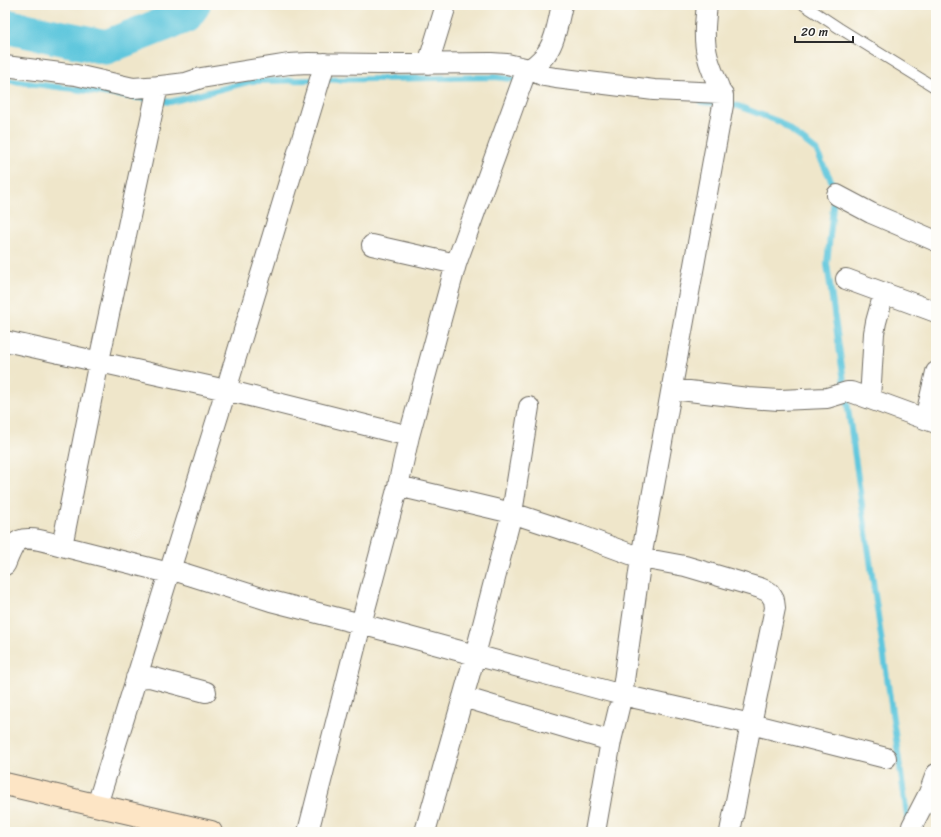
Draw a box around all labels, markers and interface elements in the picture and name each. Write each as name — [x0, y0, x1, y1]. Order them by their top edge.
scale bar — [795, 18, 853, 44]
text: 20 m — [801, 21, 828, 43]

